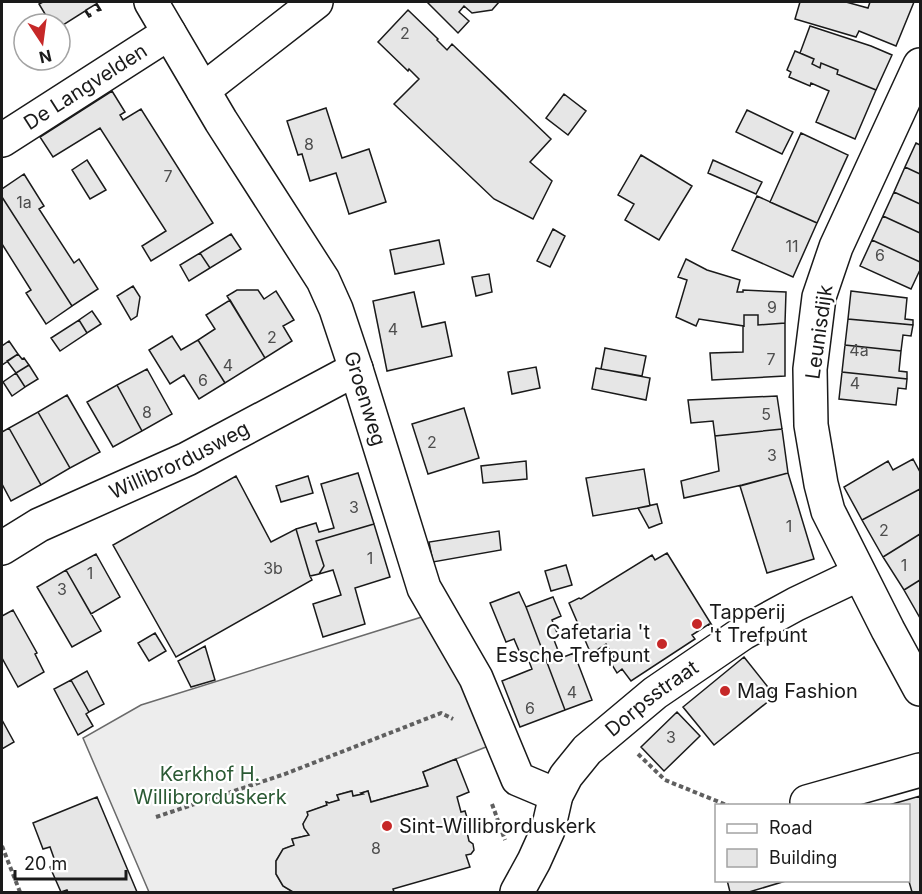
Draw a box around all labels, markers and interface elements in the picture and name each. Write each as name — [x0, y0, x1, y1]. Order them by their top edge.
north arrow — [12, 12, 72, 72]
house number: 2 — [400, 23, 410, 43]
street label: De Langvelden — [19, 38, 151, 135]
text: N — [37, 45, 54, 68]
house number: 8 — [304, 134, 314, 154]
house number: 7 — [163, 166, 173, 186]
house number: 1a — [16, 192, 32, 212]
house number: 11 — [785, 236, 799, 256]
house number: 6 — [875, 245, 885, 265]
street label: Leunisdijk — [801, 283, 837, 381]
house number: 9 — [767, 297, 777, 317]
house number: 4 — [388, 319, 398, 339]
house number: 2 — [267, 327, 277, 347]
house number: 4a — [849, 340, 869, 360]
street label: Groenweg — [339, 348, 391, 449]
house number: 7 — [766, 349, 776, 369]
house number: 4 — [223, 355, 233, 375]
house number: 6 — [198, 370, 208, 390]
house number: 4 — [850, 373, 860, 393]
house number: 8 — [142, 402, 152, 422]
house number: 5 — [761, 404, 771, 424]
street label: Willibrordusweg — [106, 416, 253, 504]
house number: 2 — [427, 432, 437, 452]
house number: 3 — [767, 445, 777, 465]
house number: 3 — [349, 497, 359, 517]
house number: 1 — [786, 516, 792, 536]
house number: 2 — [879, 520, 889, 540]
house number: 1 — [367, 548, 373, 568]
house number: 1 — [901, 555, 907, 575]
house number: 3b — [263, 558, 283, 578]
house number: 1 — [87, 563, 93, 583]
house number: 3 — [57, 579, 67, 599]
place label: Tapperij 't Trefpunt — [709, 600, 808, 647]
marker: Tapperij 't Trefpunt — [690, 617, 704, 631]
place label: Cafetaria 't Essche Trefpunt — [496, 620, 650, 667]
marker: Cafetaria 't Essche Trefpunt — [655, 637, 669, 651]
street label: Dorpsstraat — [600, 655, 703, 742]
place label: Mag Fashion — [737, 679, 858, 703]
house number: 4 — [567, 682, 577, 702]
marker: Mag Fashion — [718, 684, 732, 698]
house number: 6 — [525, 698, 535, 718]
house number: 3 — [666, 727, 676, 747]
park label: Kerkhof H. Willibrorduskerk — [133, 762, 287, 809]
legend — [715, 804, 910, 882]
place label: Sint-Willibrorduskerk — [399, 814, 596, 838]
text: Road — [769, 817, 812, 838]
marker: Sint-Willibrorduskerk — [380, 819, 394, 833]
house number: 8 — [371, 838, 381, 858]
scale bar — [15, 843, 126, 881]
text: Building — [769, 847, 837, 868]
text: 20 m — [24, 853, 67, 874]

